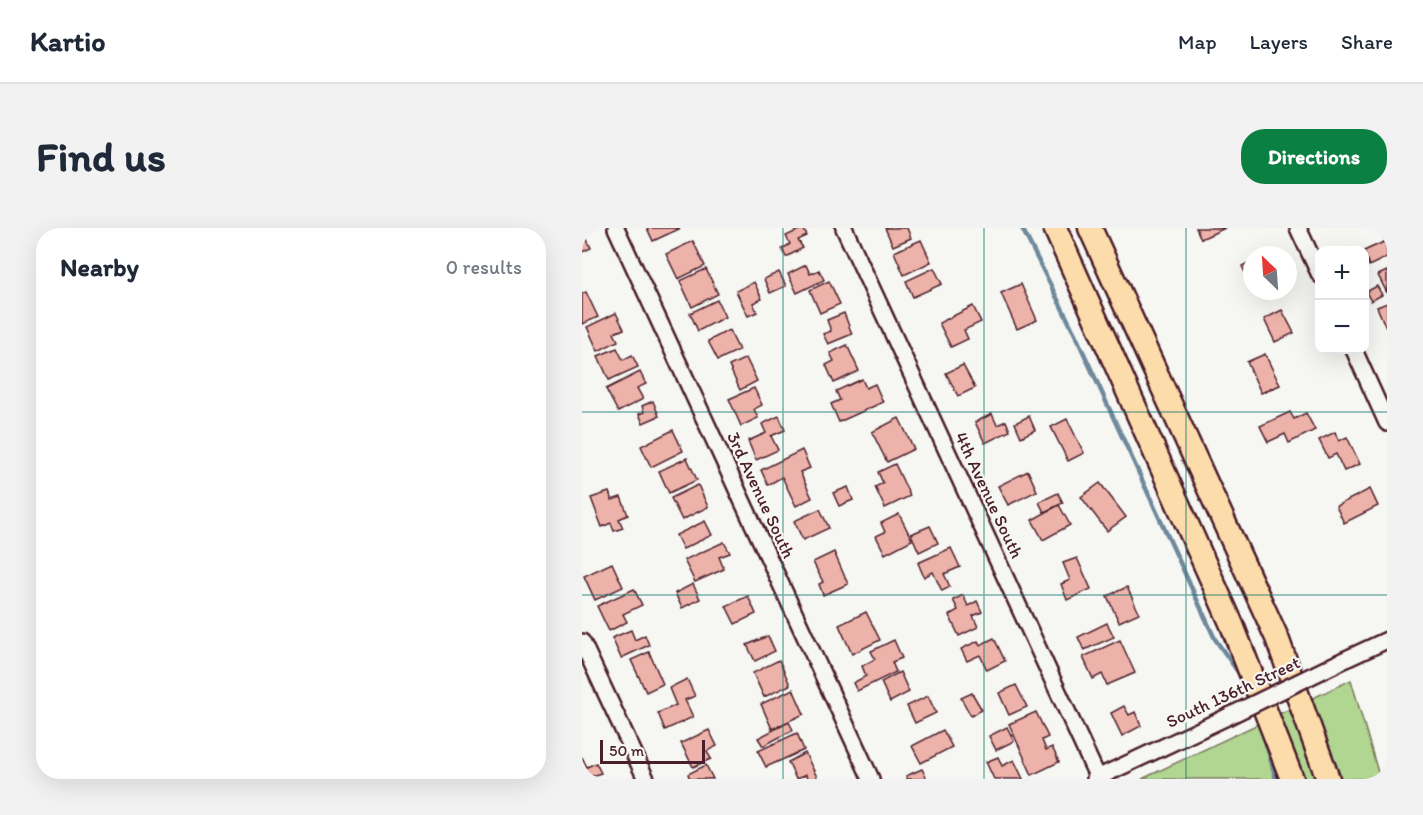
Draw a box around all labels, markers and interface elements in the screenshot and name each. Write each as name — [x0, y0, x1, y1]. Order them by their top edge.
text: Kartio — [30, 24, 105, 58]
text: Map — [1178, 29, 1217, 54]
text: Layers — [1250, 29, 1308, 54]
text: Share — [1341, 29, 1393, 54]
button: Directions — [1241, 129, 1387, 184]
text: Find us — [36, 131, 166, 182]
north arrow — [1243, 246, 1297, 300]
map controls — [1315, 246, 1369, 354]
button: + — [1315, 246, 1369, 300]
text: Nearby — [60, 251, 139, 283]
text: 0 results — [446, 255, 522, 279]
button: − — [1315, 300, 1369, 354]
street label: 3rd Avenue South — [722, 428, 800, 562]
street label: 4th Avenue South — [950, 428, 1028, 562]
street label: South 136th Street — [1163, 651, 1304, 733]
scale bar — [600, 737, 705, 764]
text: 50 m — [609, 741, 644, 760]

